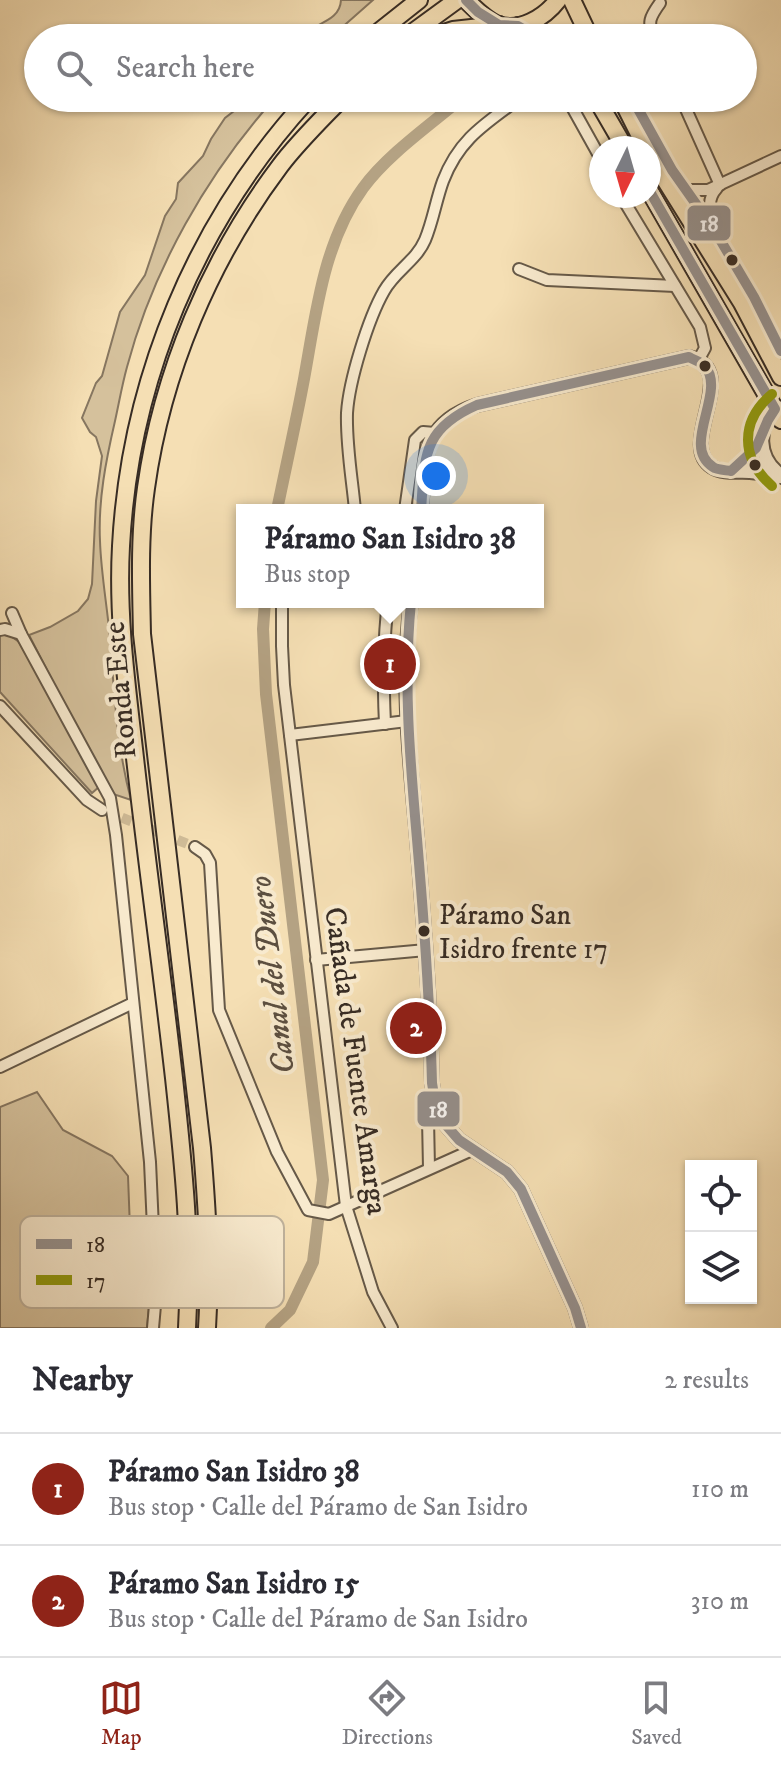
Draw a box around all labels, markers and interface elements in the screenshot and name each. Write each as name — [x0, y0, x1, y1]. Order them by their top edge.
search box — [24, 24, 757, 112]
icon: search — [52, 46, 96, 90]
text: Search here — [116, 50, 255, 87]
north arrow — [589, 136, 661, 208]
line badge: 18 — [686, 204, 732, 242]
text: 18 — [699, 211, 719, 238]
unlabelled marker — [724, 252, 740, 268]
unlabelled marker — [697, 358, 713, 374]
your location — [416, 456, 456, 496]
unlabelled marker — [747, 457, 763, 473]
popup — [236, 504, 544, 608]
text: Páramo San Isidro 38 — [264, 521, 516, 558]
text: Bus stop — [264, 558, 350, 591]
street label: Ronda Este — [97, 620, 145, 760]
pin: 1 — [364, 634, 416, 694]
water label: Canal del Duero — [241, 873, 305, 1077]
place label: Páramo San Isidro frente 17 — [439, 898, 608, 967]
street label: Cañada de Fuente Amarga — [315, 905, 395, 1218]
marker: Páramo San Isidro frente 17 — [416, 923, 432, 939]
pin: 2 — [390, 998, 442, 1058]
line badge: 18 — [416, 1090, 461, 1128]
text: 18 — [428, 1097, 448, 1124]
map controls — [685, 1160, 757, 1304]
button: locate — [685, 1160, 757, 1232]
legend — [20, 1216, 284, 1308]
text: 18 — [86, 1232, 105, 1259]
button: layers — [685, 1232, 757, 1304]
text: 17 — [86, 1268, 106, 1295]
text: Nearby — [32, 1359, 133, 1401]
text: 2 results — [664, 1364, 749, 1397]
text: Páramo San Isidro 38 — [108, 1454, 360, 1491]
text: 1 — [53, 1473, 63, 1506]
text: 110 m — [691, 1473, 749, 1506]
text: Bus stop · Calle del Páramo de San Isidro — [108, 1491, 528, 1524]
text: Páramo San Isidro 15 — [108, 1566, 359, 1603]
text: 2 — [52, 1585, 64, 1618]
text: 310 m — [691, 1585, 749, 1618]
text: Bus stop · Calle del Páramo de San Isidro — [108, 1603, 528, 1636]
tab: Map — [99, 1676, 143, 1751]
tab: Directions — [342, 1676, 433, 1751]
tab: Saved — [631, 1676, 682, 1751]

